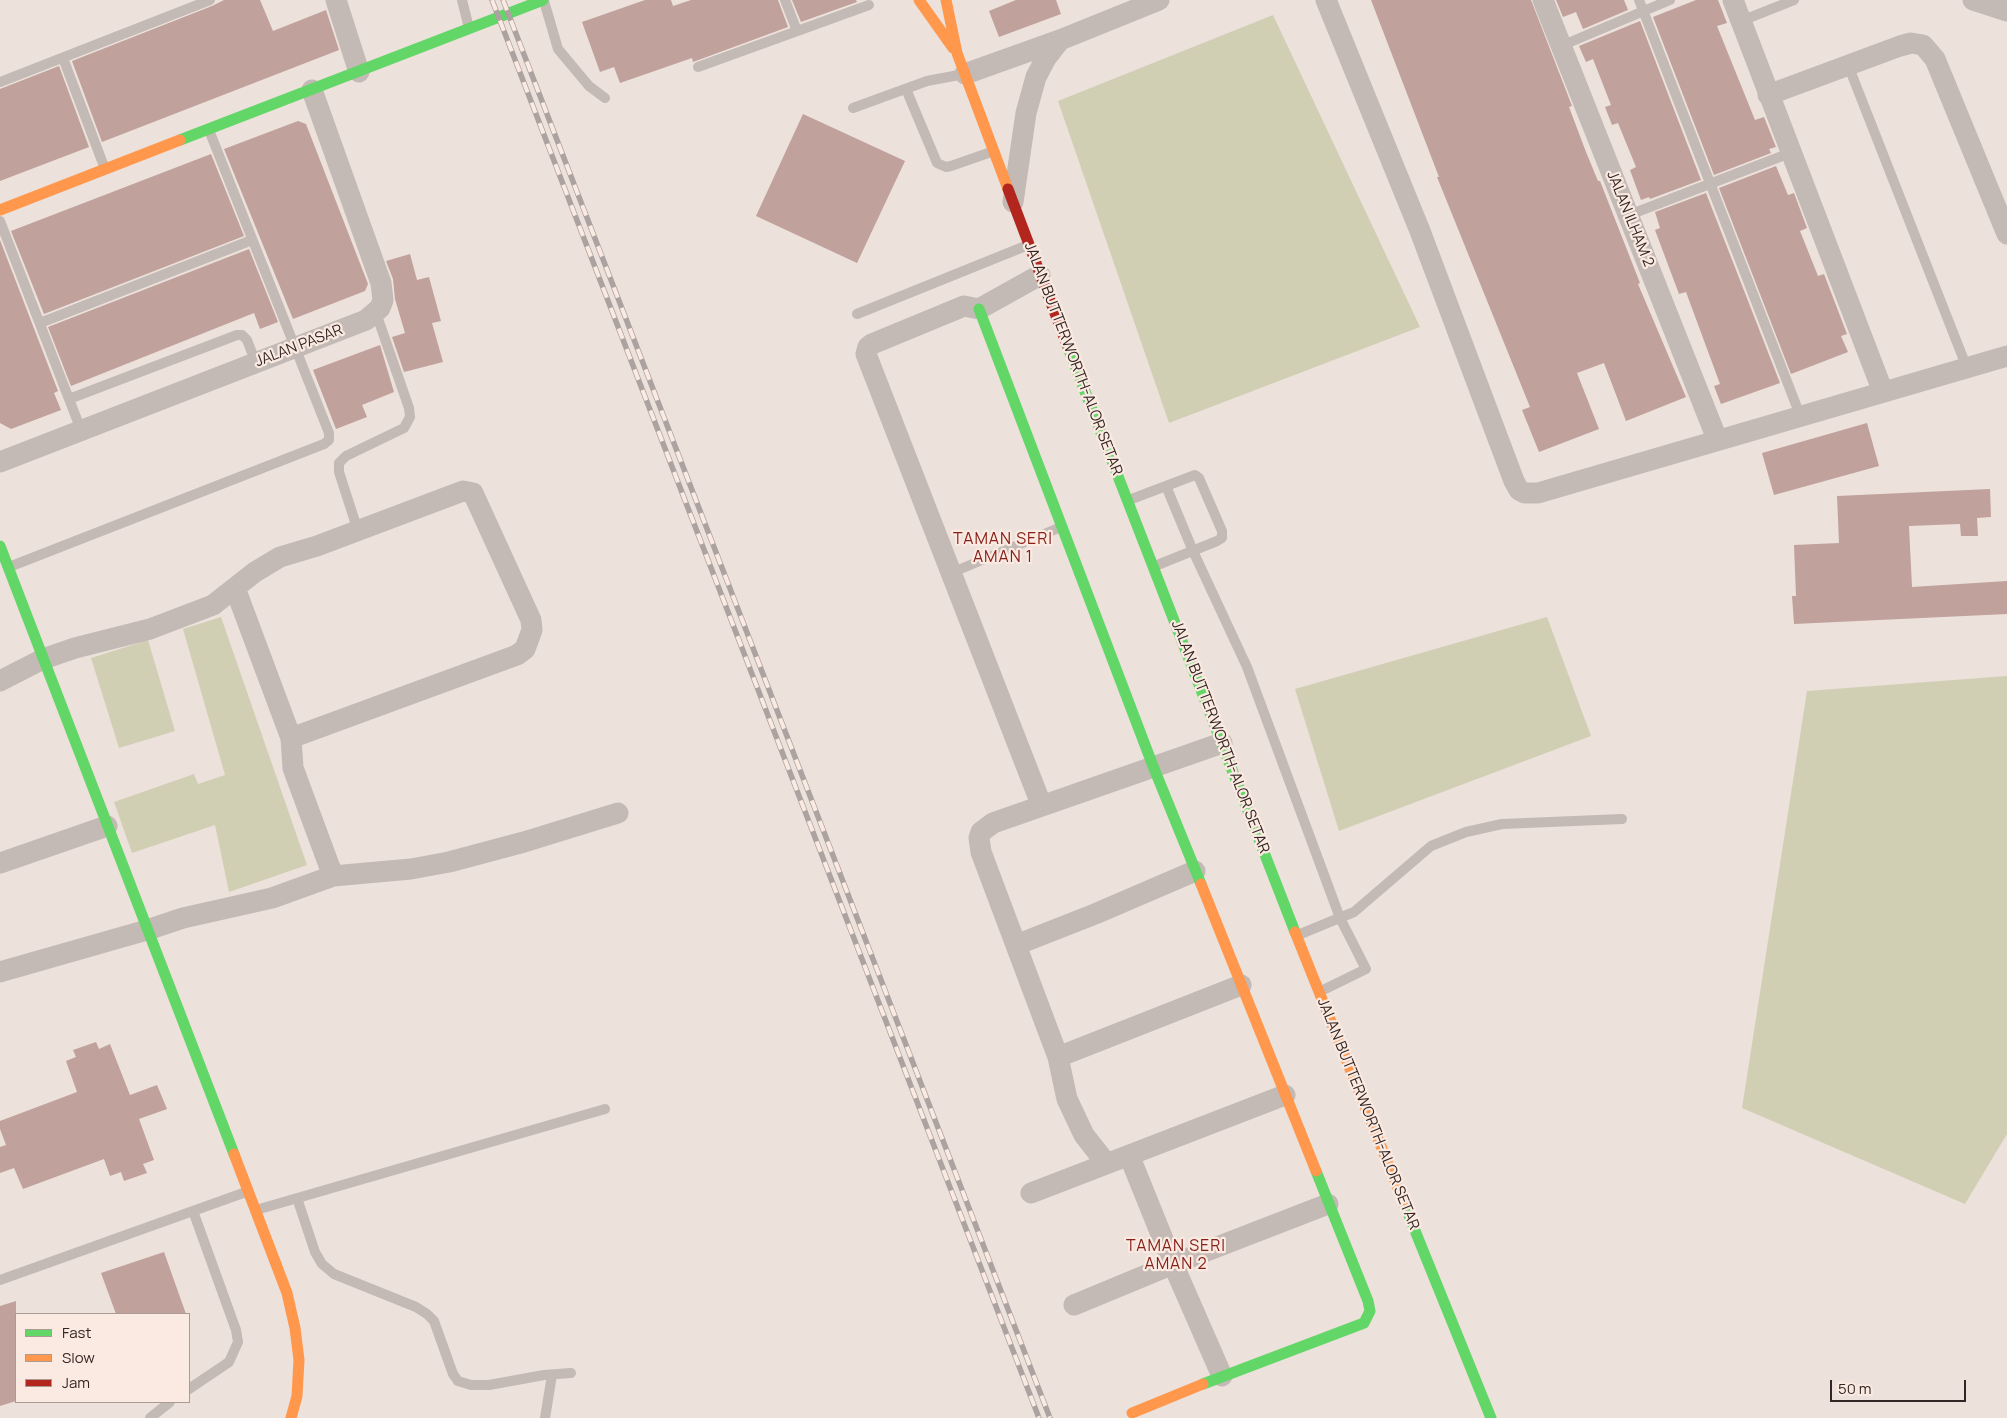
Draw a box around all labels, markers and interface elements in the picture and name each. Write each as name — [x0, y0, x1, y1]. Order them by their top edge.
street label: JALAN ILHAM 2 — [1603, 168, 1657, 270]
street label: JALAN BUTTERWORTH-ALOR SETAR — [1020, 240, 1126, 478]
street label: JALAN PASAR — [253, 321, 345, 371]
district label: TAMAN SERI AMAN 1 — [952, 530, 1054, 568]
street label: JALAN BUTTERWORTH-ALOR SETAR — [1167, 618, 1273, 856]
street label: JALAN BUTTERWORTH-ALOR SETAR — [1313, 996, 1423, 1232]
district label: TAMAN SERI AMAN 2 — [1125, 1237, 1227, 1275]
legend — [15, 1313, 190, 1403]
text: Fast — [62, 1322, 91, 1343]
text: Slow — [62, 1347, 95, 1368]
scale bar — [1832, 1370, 1968, 1402]
text: Jam — [62, 1372, 90, 1393]
text: 50 m — [1838, 1378, 1872, 1399]

